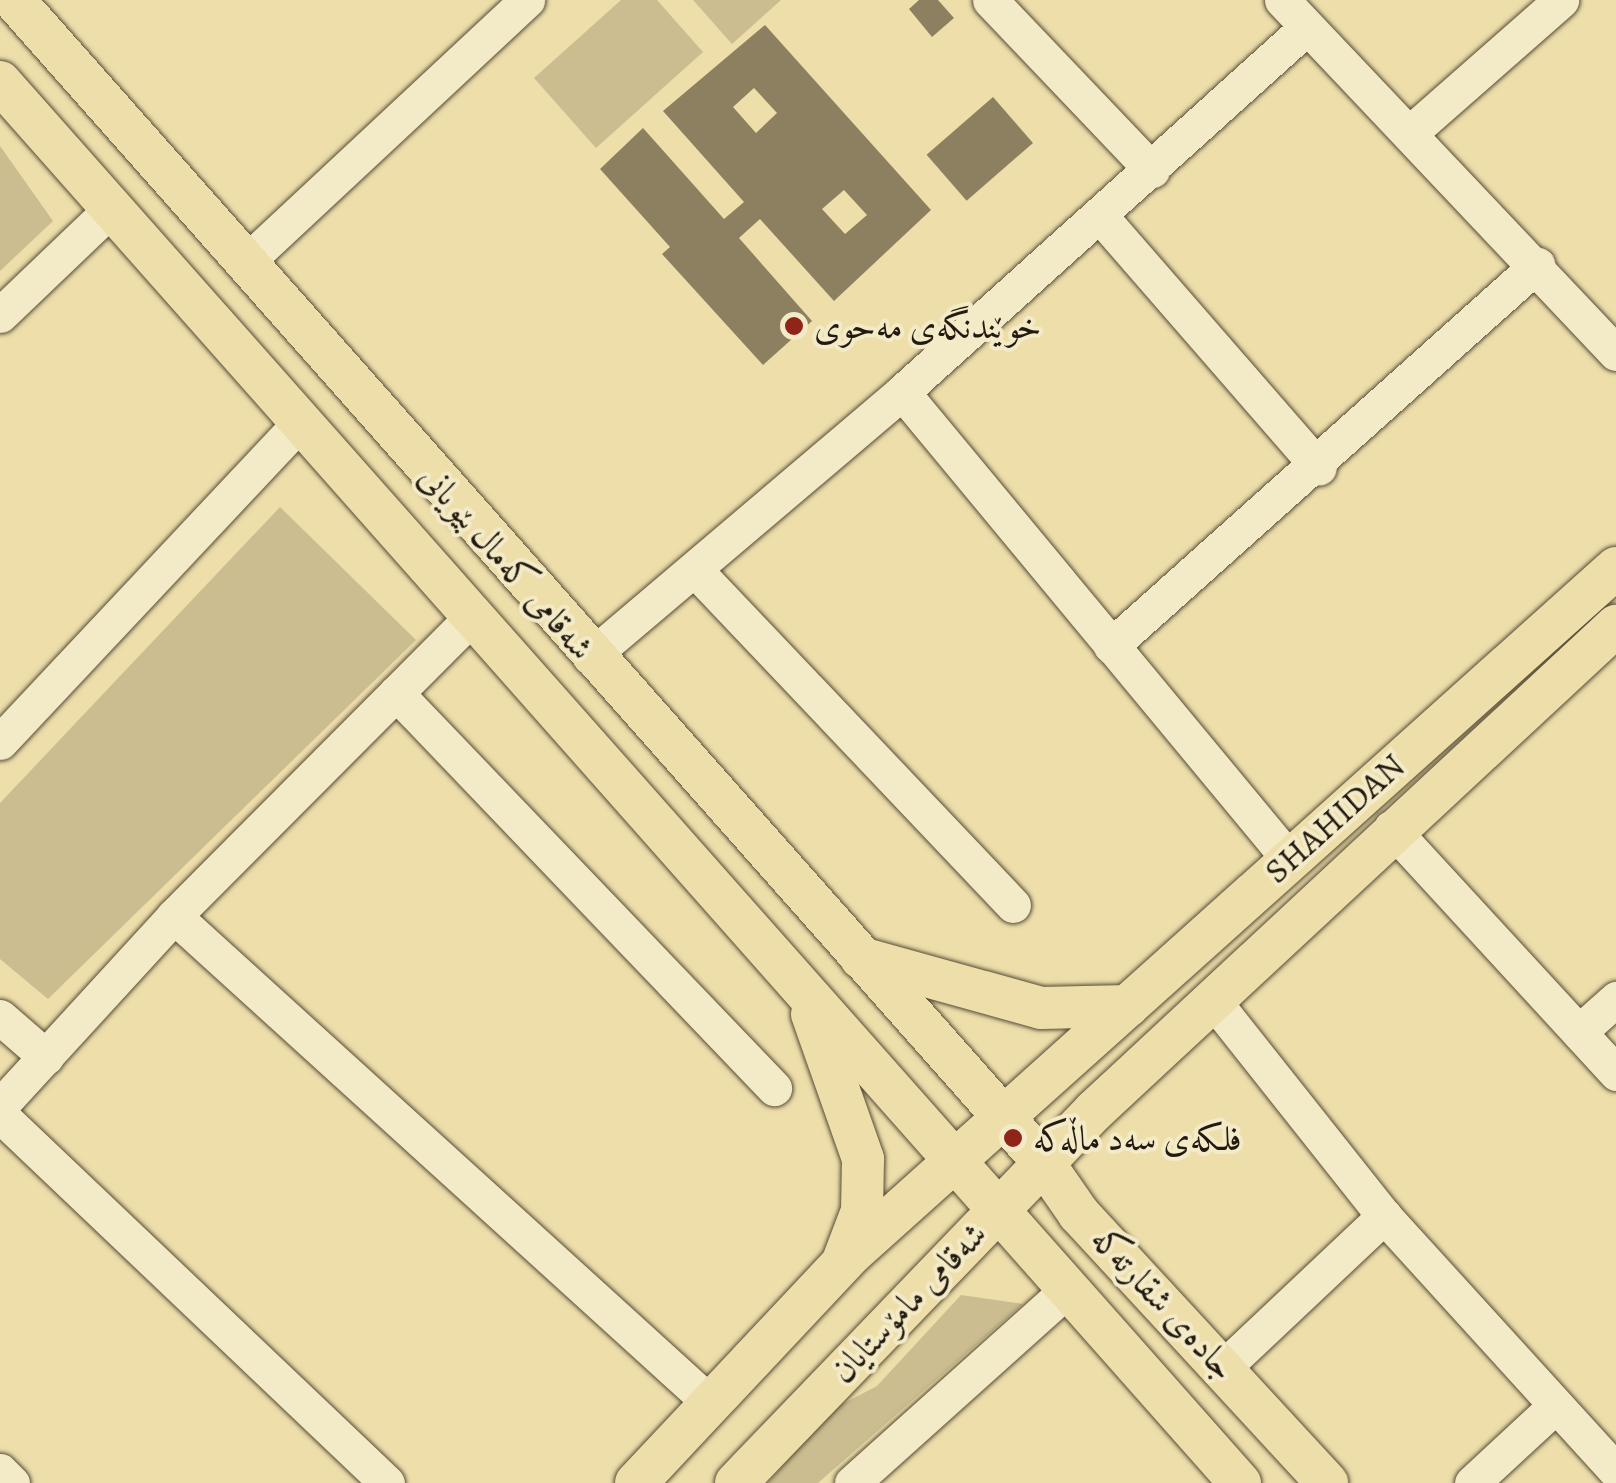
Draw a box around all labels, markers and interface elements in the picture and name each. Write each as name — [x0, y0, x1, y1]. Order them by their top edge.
place label: خوێندنگەی مەحوی — [814, 305, 1041, 347]
marker: خوێندنگەی مەحوی — [783, 315, 805, 337]
street label: شەقامی کەمال بێویانی — [411, 456, 603, 668]
street label: SHAHIDAN — [1255, 744, 1413, 892]
place label: فلکەی سەد ماڵەکە — [1033, 1117, 1242, 1159]
marker: فلکەی سەد ماڵەکە — [1002, 1127, 1024, 1149]
street label: شەقامی مامۆستایان — [821, 1213, 995, 1391]
street label: جادەی شقارتەکە — [1083, 1218, 1245, 1388]

